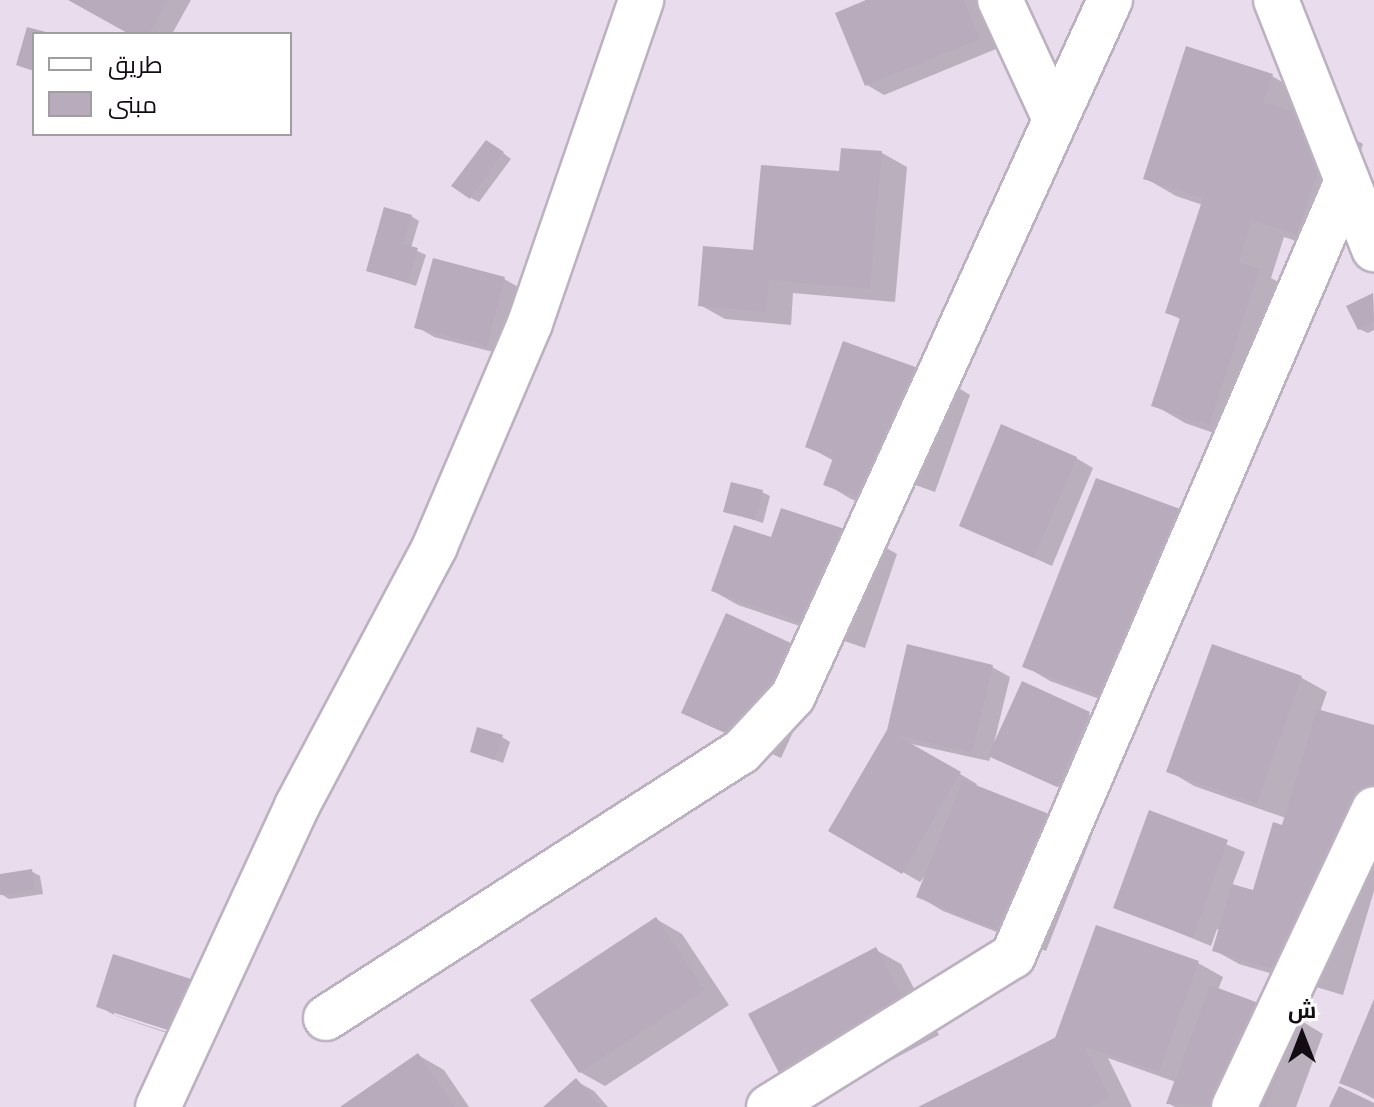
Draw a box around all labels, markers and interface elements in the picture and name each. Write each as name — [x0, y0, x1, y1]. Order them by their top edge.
legend — [32, 32, 292, 136]
text: طريق — [108, 51, 163, 79]
text: مبنى — [108, 91, 157, 119]
north arrow — [1262, 995, 1342, 1075]
text: ش — [1288, 997, 1316, 1024]

